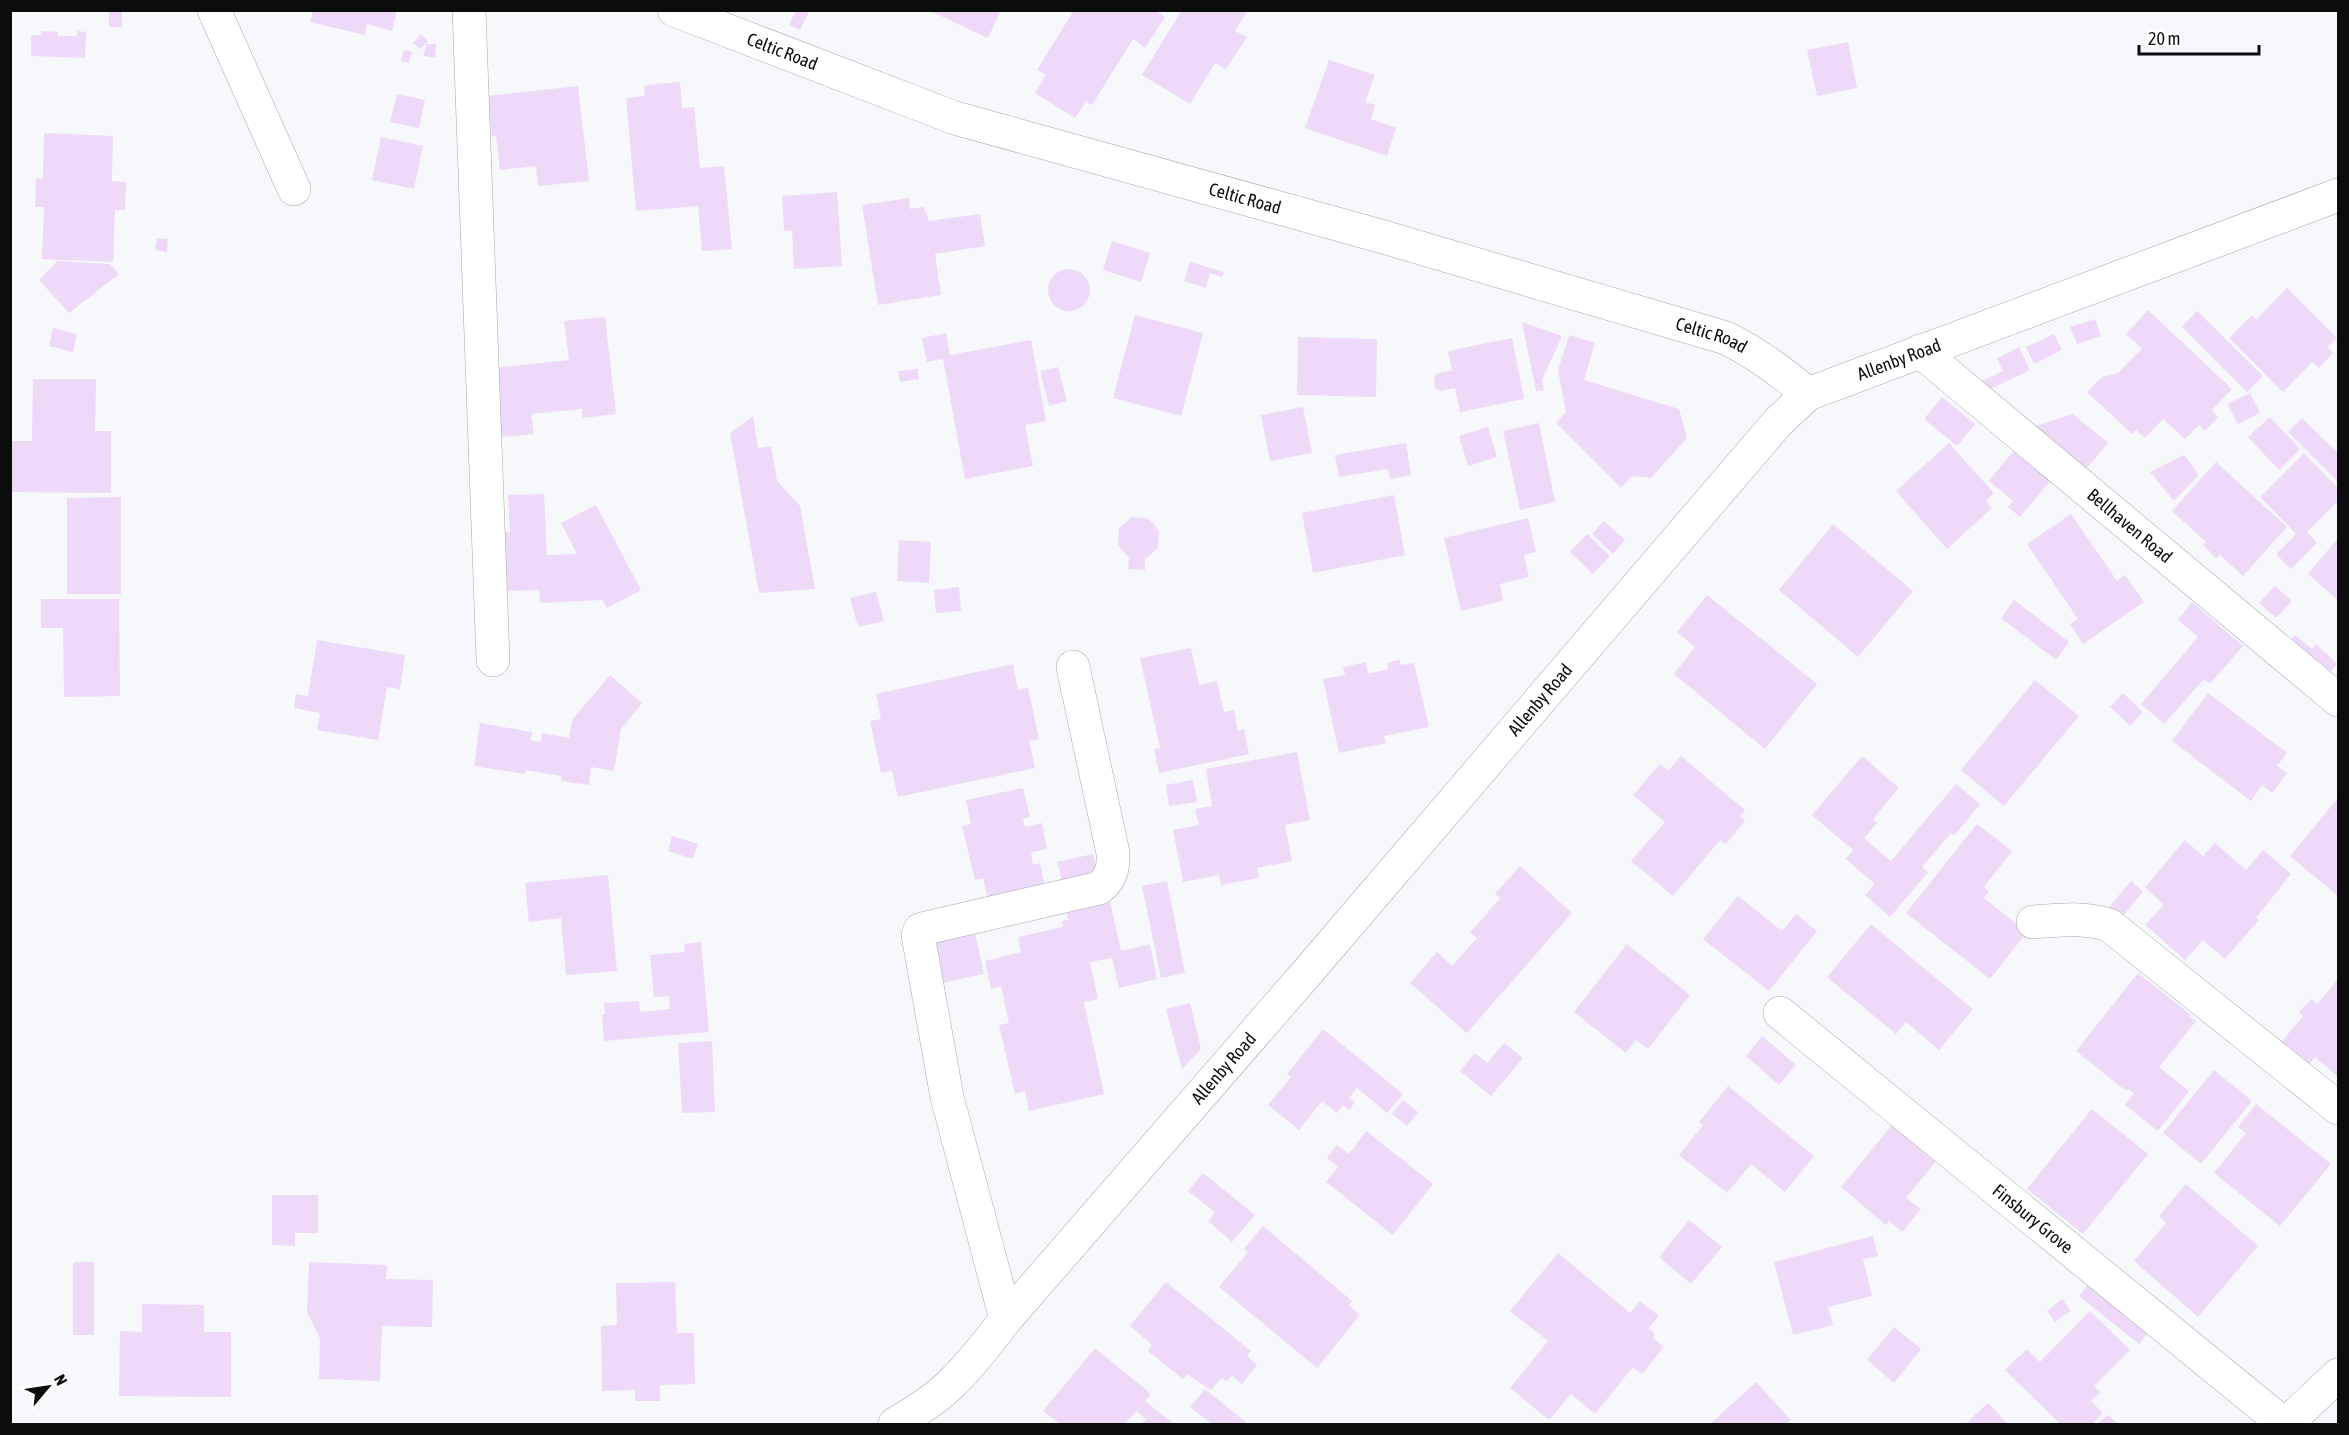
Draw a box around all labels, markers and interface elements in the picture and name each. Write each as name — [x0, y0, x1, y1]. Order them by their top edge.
scale bar — [2139, 18, 2259, 56]
street label: Celtic Road — [744, 28, 821, 74]
text: 20 m — [2148, 28, 2180, 49]
street label: Celtic Road — [1207, 178, 1284, 218]
street label: Celtic Road — [1673, 313, 1751, 357]
street label: Allenby Road — [1854, 334, 1944, 385]
street label: Bellhaven Road — [2083, 484, 2177, 567]
street label: Allenby Road — [1503, 659, 1576, 740]
street label: Allenby Road — [1187, 1028, 1260, 1108]
street label: Finsbury Grove — [1989, 1180, 2077, 1258]
north arrow — [18, 1357, 78, 1417]
text: N — [51, 1371, 71, 1388]

